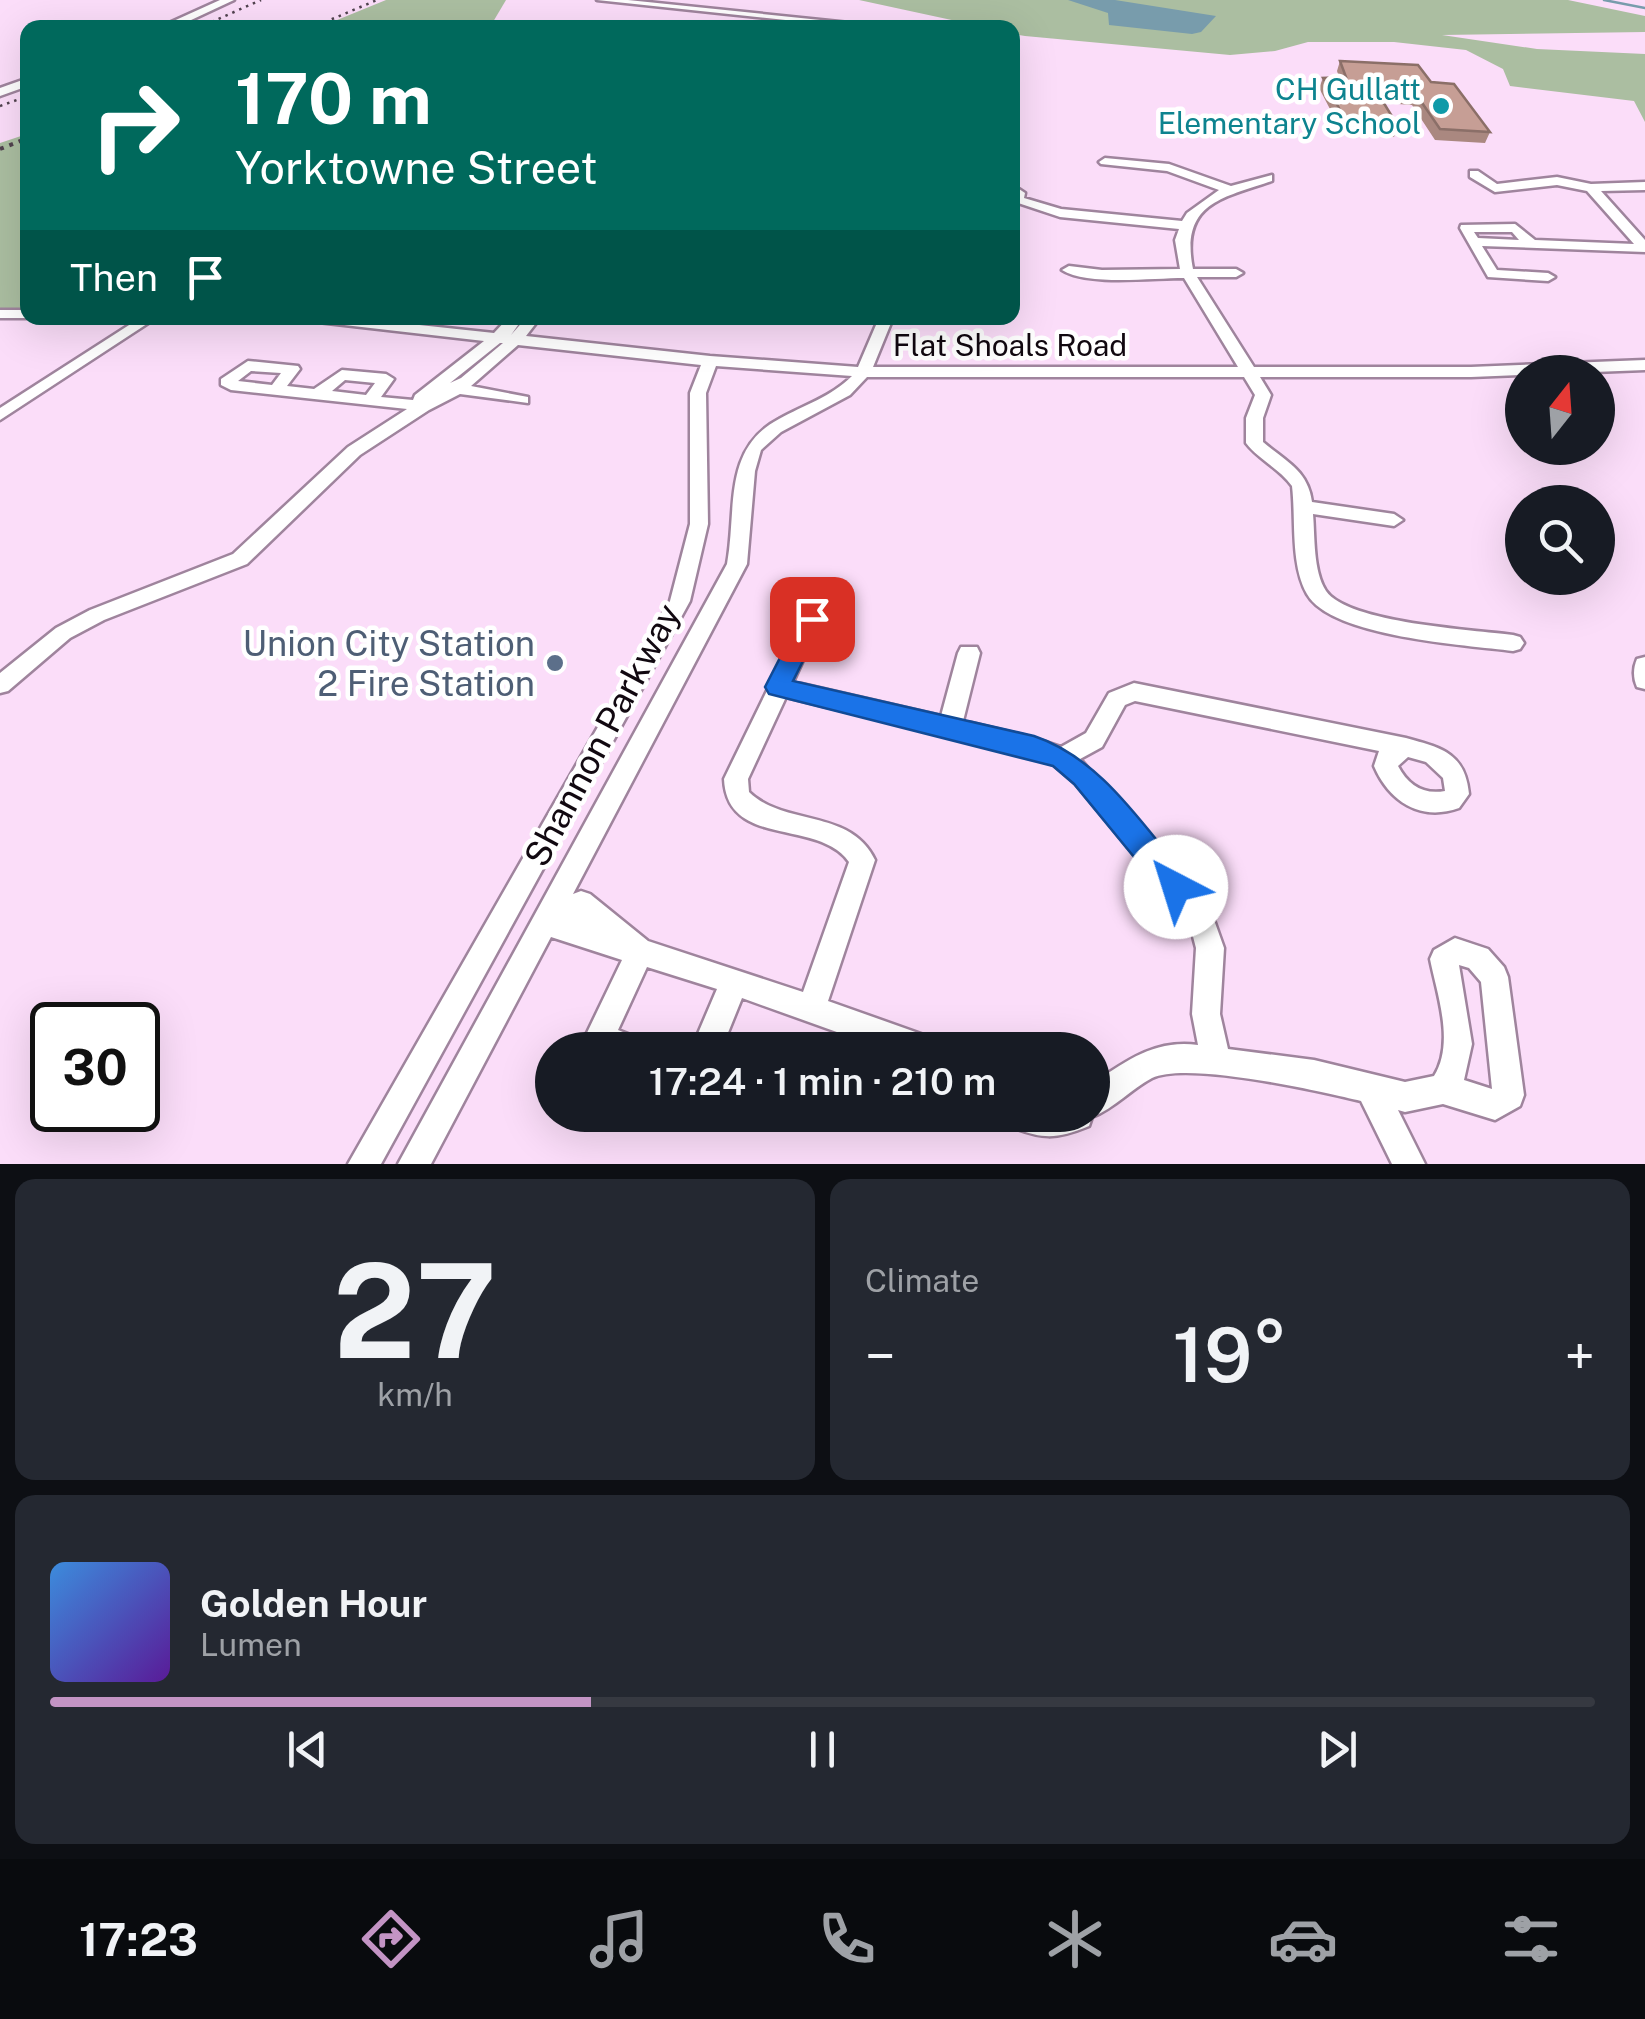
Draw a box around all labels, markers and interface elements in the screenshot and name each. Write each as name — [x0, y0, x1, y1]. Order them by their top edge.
text: 170 m — [235, 57, 432, 140]
icon: right — [70, 60, 200, 190]
place label: CH Gullatt Elementary School — [1158, 71, 1421, 141]
marker: CH Gullatt Elementary School — [1430, 95, 1452, 117]
text: Yorktowne Street — [235, 141, 598, 194]
icon: arrive — [178, 250, 233, 305]
text: Then — [70, 255, 158, 300]
street label: Flat Shoals Road — [893, 327, 1127, 363]
north arrow — [1505, 355, 1615, 465]
map controls — [1505, 355, 1615, 595]
button: search — [1505, 485, 1615, 595]
pin — [770, 577, 855, 662]
icon: arrive — [785, 592, 840, 647]
street label: Shannon Parkway — [516, 597, 688, 873]
place label: Union City Station 2 Fire Station — [243, 623, 535, 704]
marker: Union City Station 2 Fire Station — [544, 652, 566, 674]
position arrow — [1124, 835, 1228, 939]
speed limit sign: 30 — [30, 1002, 160, 1132]
text: 17:24 · 1 min · 210 m — [649, 1059, 996, 1104]
text: 27 — [333, 1235, 497, 1387]
text: Climate — [865, 1262, 979, 1299]
text: 19° — [1173, 1311, 1287, 1399]
text: − — [865, 1324, 896, 1388]
text: + — [1564, 1324, 1595, 1388]
text: km/h — [377, 1376, 453, 1413]
text: Golden Hour — [200, 1581, 427, 1626]
text: Lumen — [200, 1626, 302, 1663]
icon: previous — [280, 1722, 335, 1777]
icon: pause — [795, 1722, 850, 1777]
icon: next — [1310, 1722, 1365, 1777]
icon: directions — [356, 1904, 426, 1974]
icon: music — [584, 1904, 654, 1974]
icon: phone — [812, 1904, 882, 1974]
icon: climate — [1040, 1904, 1110, 1974]
icon: car — [1268, 1904, 1338, 1974]
icon: filters — [1496, 1904, 1566, 1974]
text: 17:23 — [79, 1913, 198, 1966]

